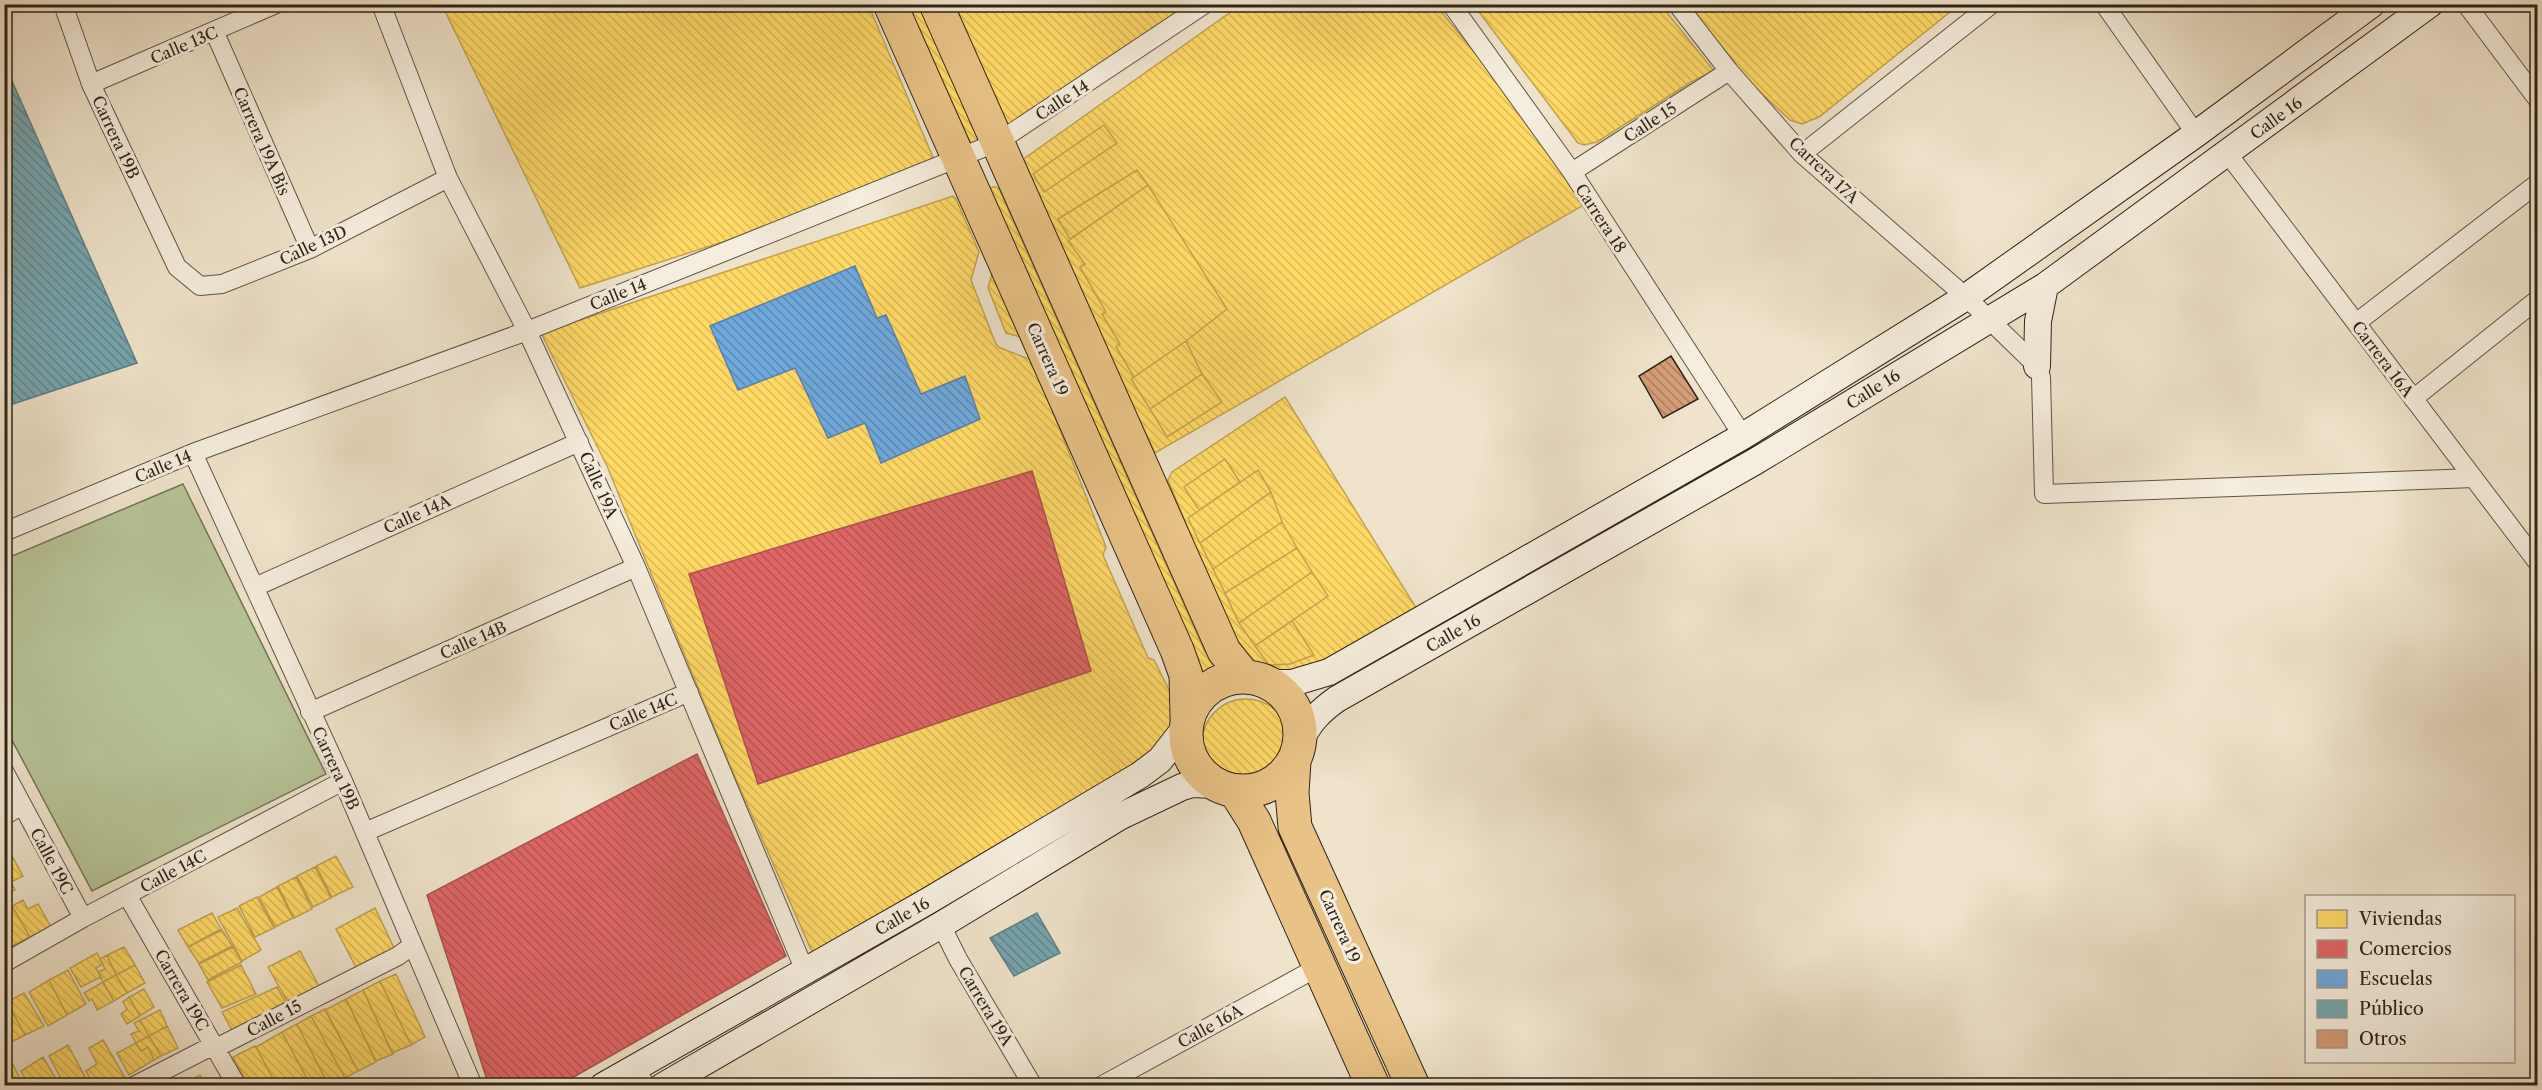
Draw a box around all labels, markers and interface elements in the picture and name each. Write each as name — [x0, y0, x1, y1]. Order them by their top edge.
street label: Calle 13C — [147, 22, 221, 68]
street label: Calle 14 — [1032, 75, 1092, 125]
street label: Carrera 19A Bis — [229, 84, 295, 198]
street label: Carrera 19B — [88, 92, 144, 182]
street label: Calle 16 — [2246, 92, 2306, 144]
street label: Calle 15 — [1620, 98, 1680, 146]
street label: Carrera 17A — [1785, 133, 1864, 208]
street label: Carrera 18 — [1571, 180, 1631, 256]
street label: Calle 13D — [276, 221, 350, 269]
street label: Calle 14 — [587, 274, 649, 314]
street label: Carrera 16A — [2348, 317, 2419, 402]
street label: Carrera 19 — [1023, 319, 1073, 399]
street label: Calle 16 — [1842, 365, 1904, 413]
street label: Calle 14 — [132, 445, 194, 487]
street label: Calle 19A — [575, 449, 623, 523]
street label: Calle 14A — [380, 490, 455, 538]
street label: Calle 16 — [1422, 609, 1484, 657]
street label: Calle 14B — [437, 616, 509, 664]
street label: Calle 14C — [606, 689, 680, 735]
street label: Carrera 19B — [308, 723, 364, 813]
street label: Calle 19C — [26, 825, 78, 897]
street label: Calle 14C — [137, 845, 209, 897]
street label: Carrera 19 — [1315, 886, 1365, 966]
street label: Calle 16 — [871, 892, 933, 940]
legend — [2305, 895, 2515, 1063]
text: Viviendas — [2358, 908, 2442, 930]
text: Comercios — [2359, 938, 2452, 960]
street label: Carrera 19C — [151, 946, 213, 1034]
street label: Carrera 19A — [954, 962, 1018, 1051]
text: Escuelas — [2359, 968, 2433, 990]
street label: Calle 15 — [243, 995, 305, 1041]
text: Público — [2359, 998, 2424, 1020]
street label: Calle 16A — [1174, 999, 1247, 1052]
text: Otros — [2359, 1028, 2407, 1050]

